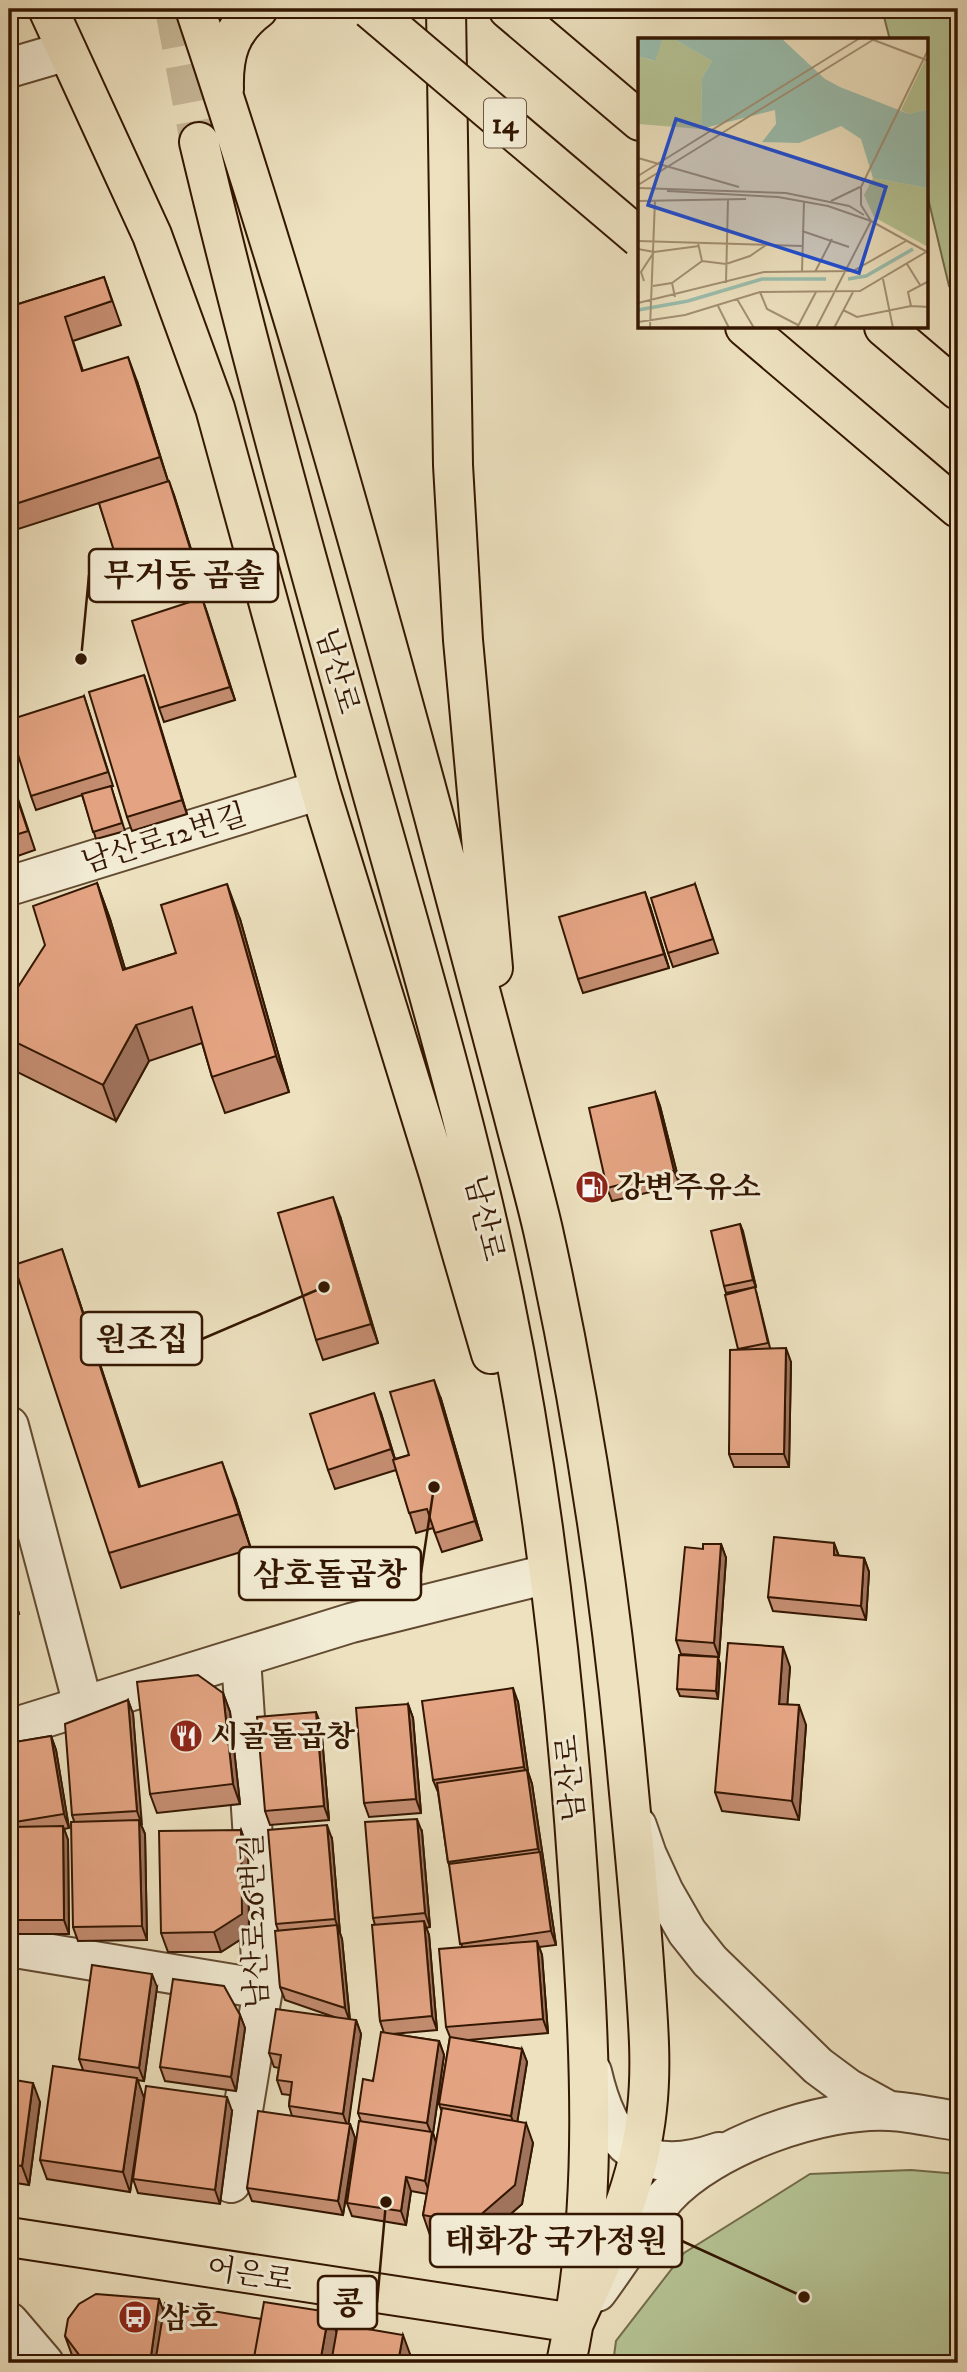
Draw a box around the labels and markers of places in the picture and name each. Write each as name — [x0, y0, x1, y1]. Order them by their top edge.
callout: 무거동 곰솔 — [89, 549, 278, 602]
fuel station icon: 강변주유소 — [573, 1168, 611, 1206]
place label: 강변주유소 — [616, 1170, 761, 1207]
callout: 원조집 — [81, 1312, 202, 1365]
callout: 삼호돌곱창 — [239, 1547, 421, 1600]
restaurant icon: 시골돌곱창 — [167, 1717, 205, 1755]
place label: 시골돌곱창 — [210, 1719, 355, 1756]
callout: 태화강 국가정원 — [430, 2214, 682, 2267]
callout: 콩 — [318, 2276, 377, 2329]
bus stop icon: 삼호 — [116, 2298, 154, 2336]
place label: 삼호 — [160, 2300, 218, 2337]

